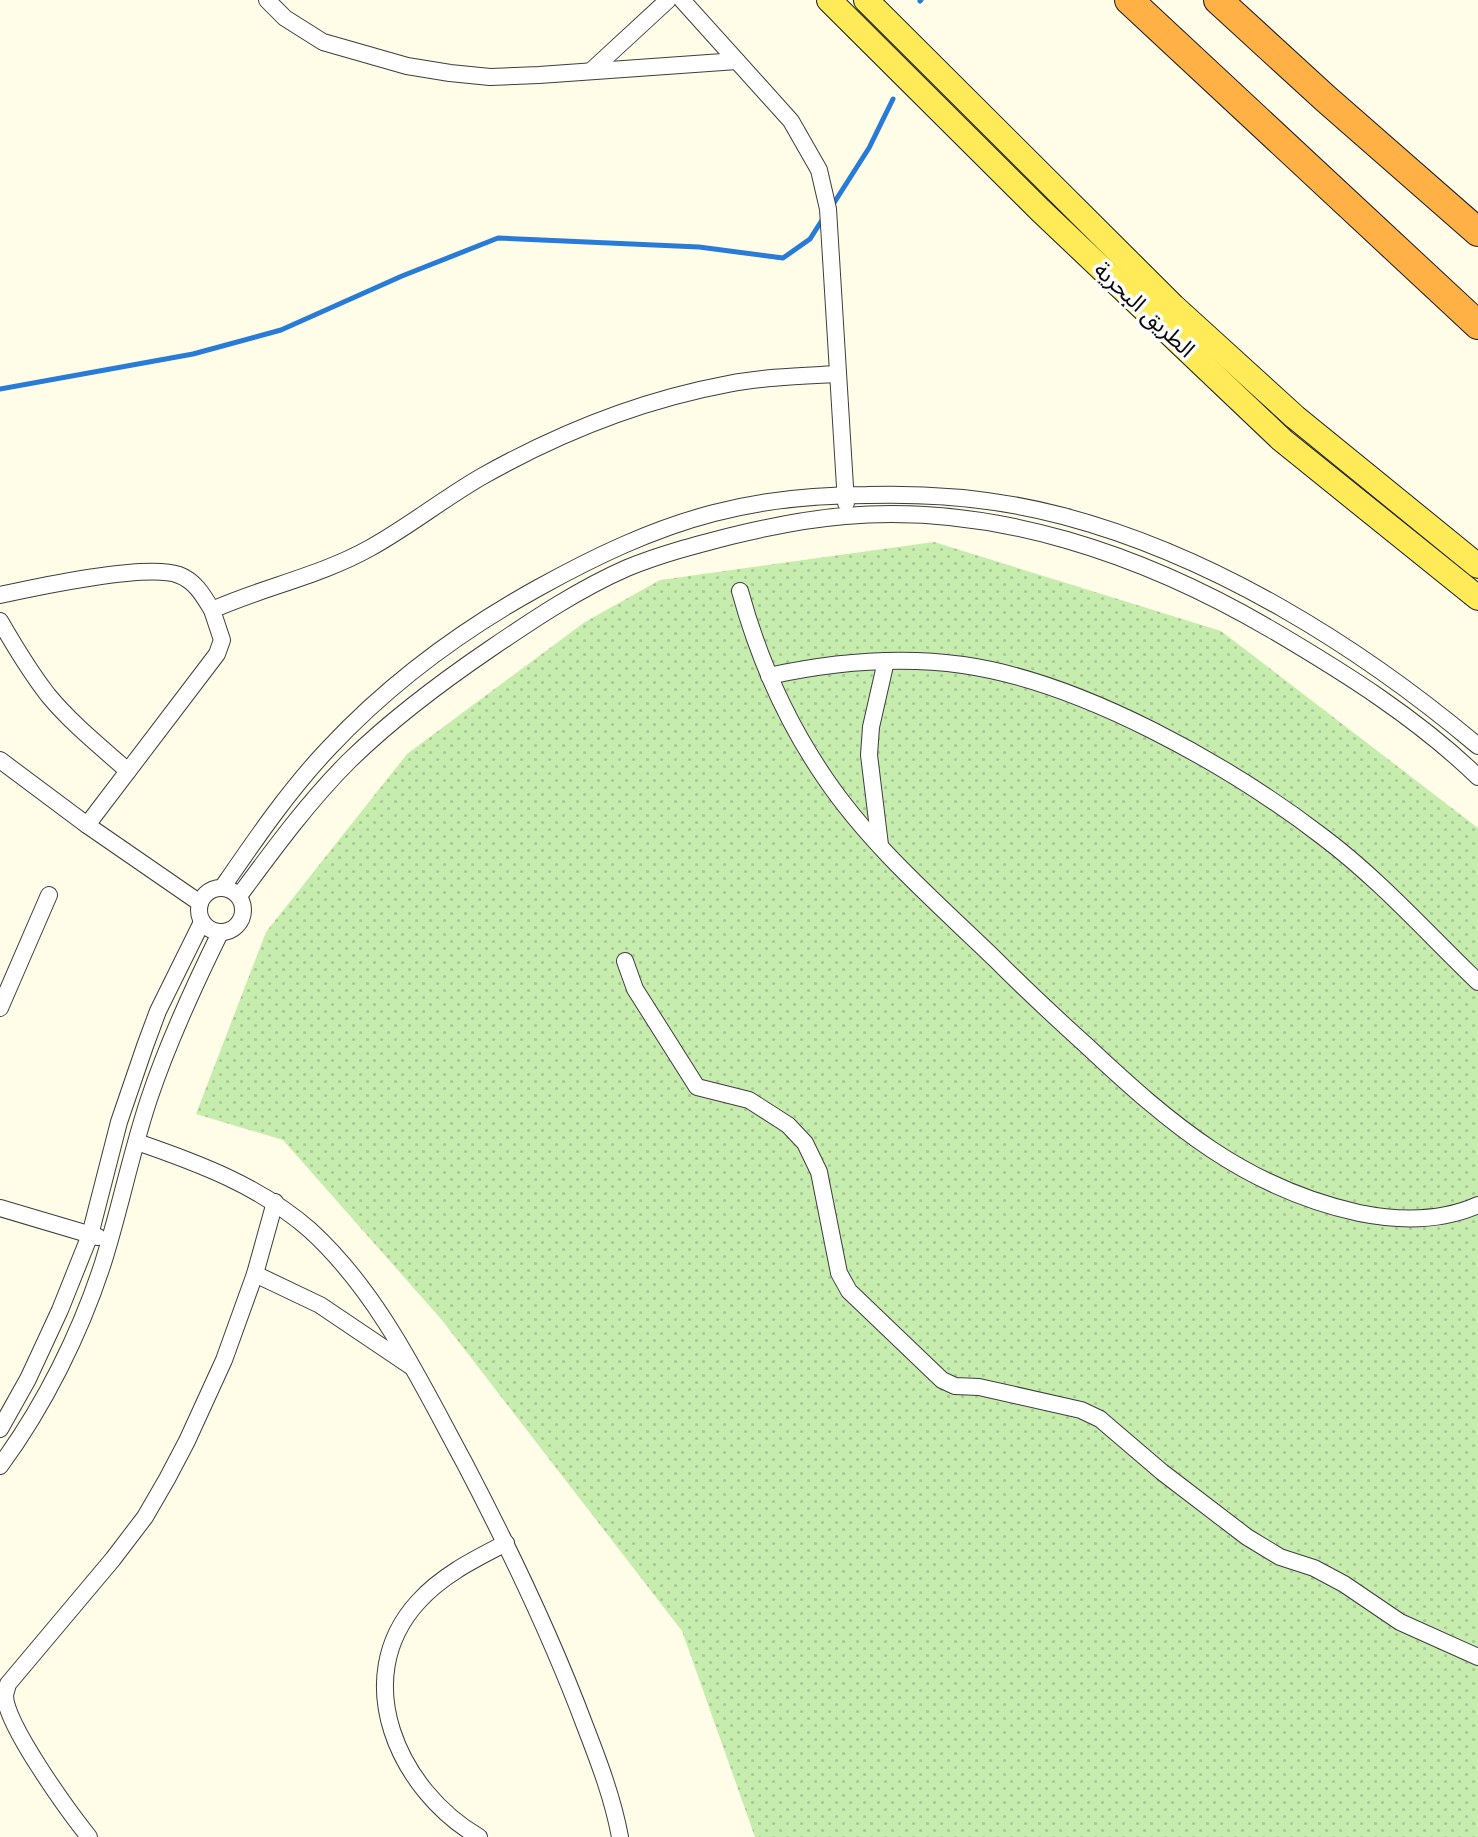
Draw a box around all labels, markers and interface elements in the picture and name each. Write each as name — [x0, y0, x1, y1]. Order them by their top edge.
street label: الطريق البحرية — [1088, 255, 1202, 363]

